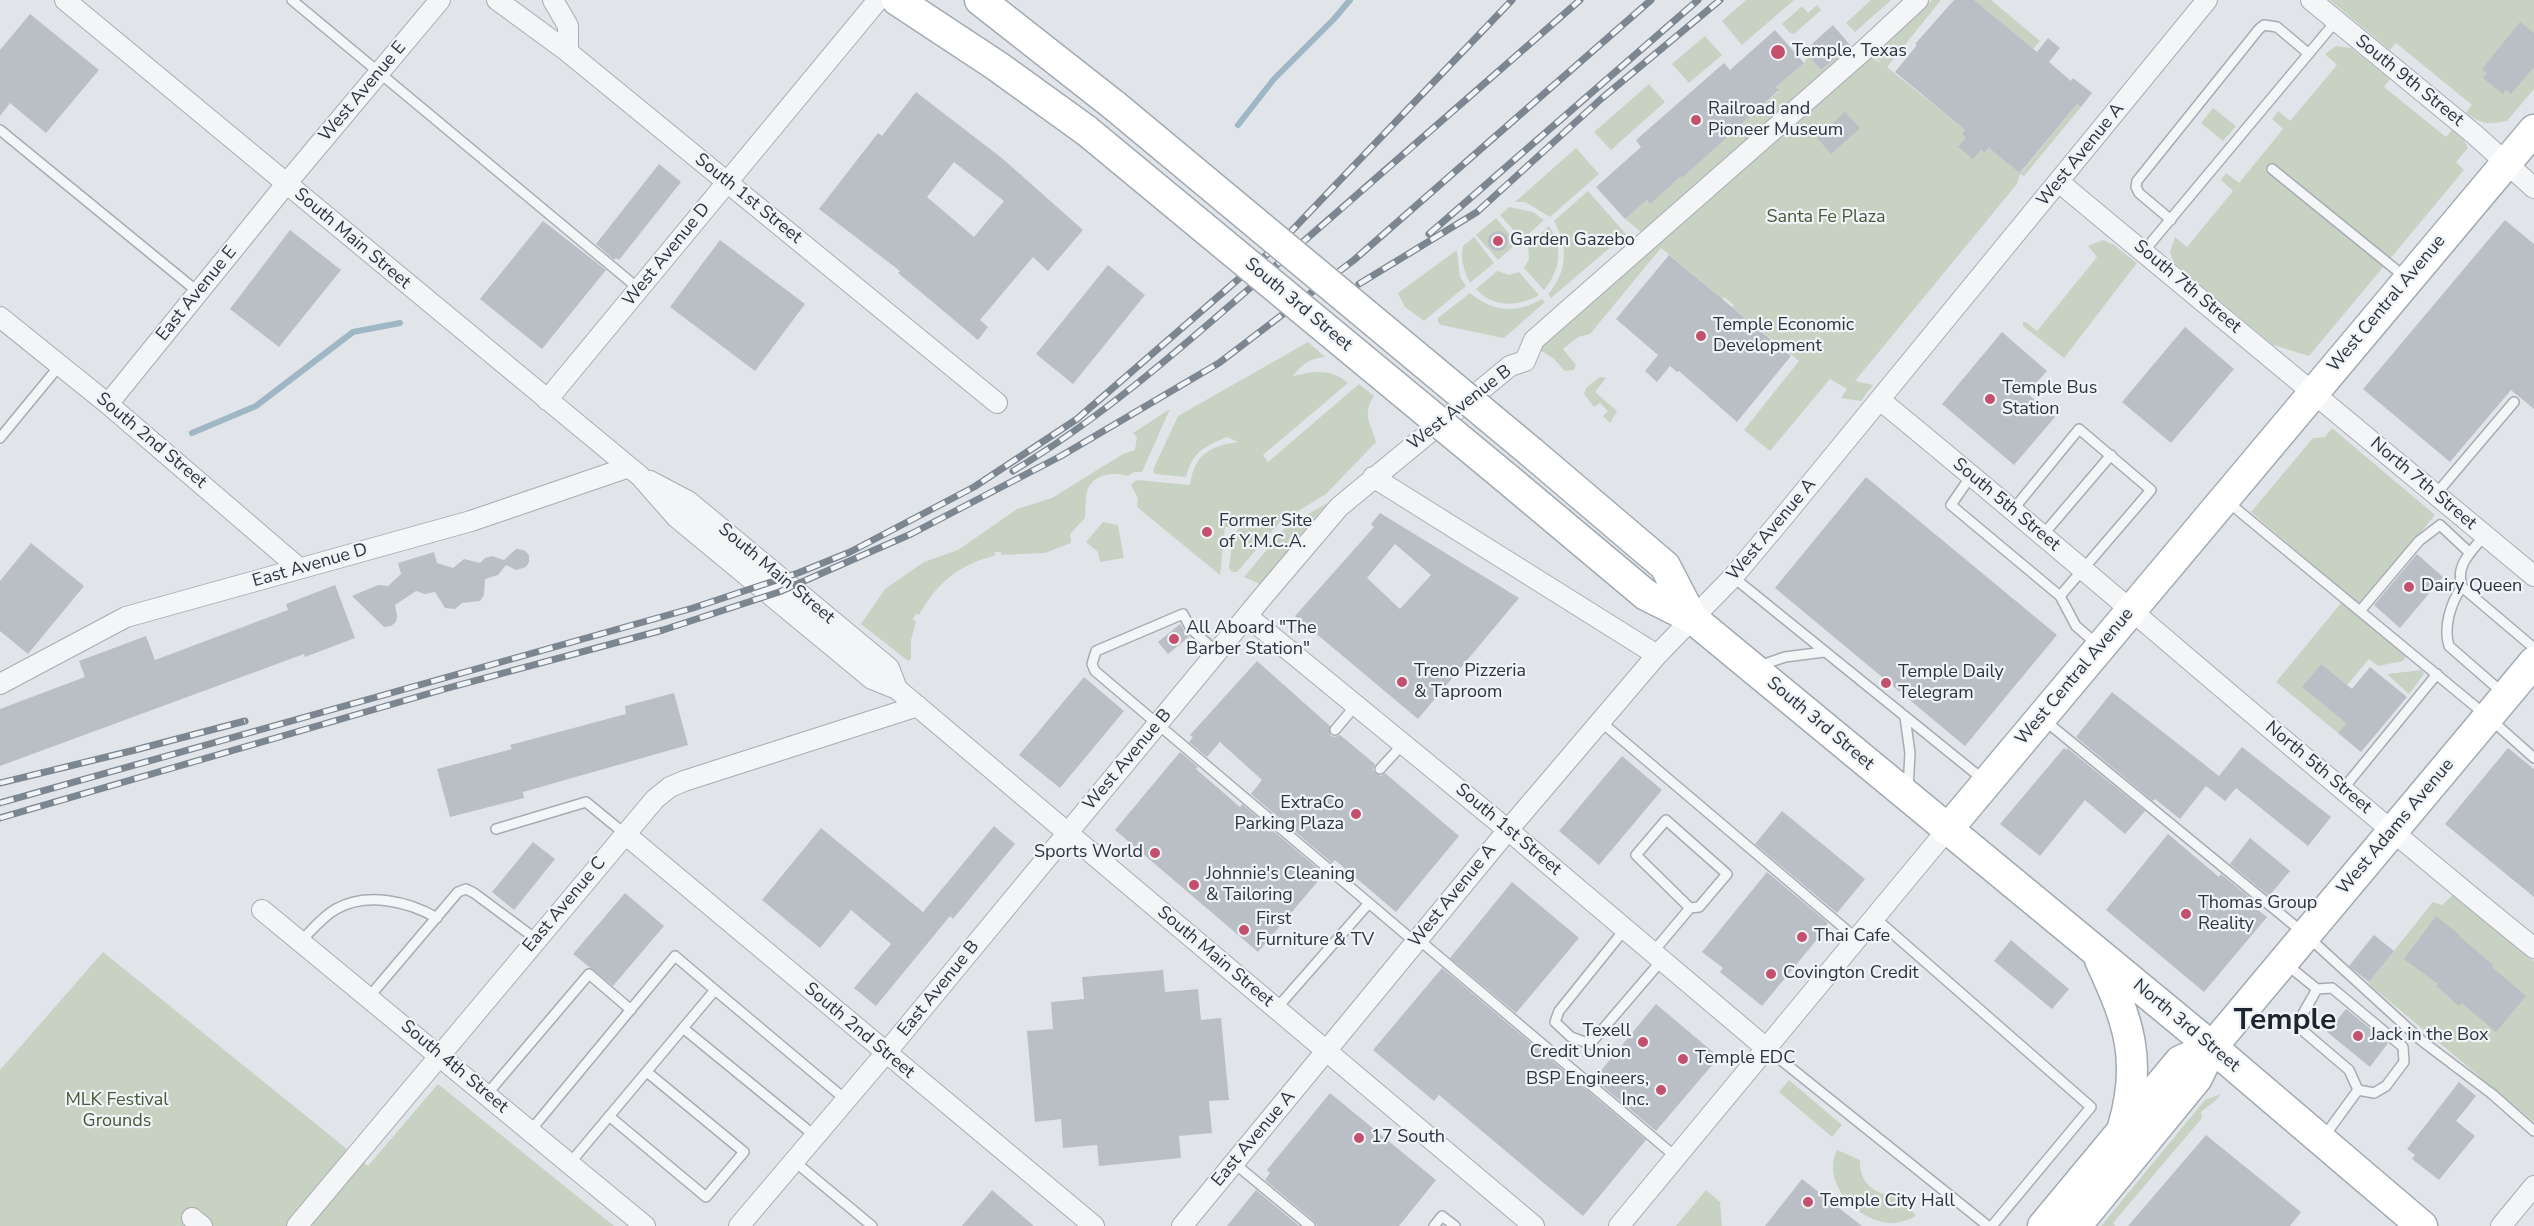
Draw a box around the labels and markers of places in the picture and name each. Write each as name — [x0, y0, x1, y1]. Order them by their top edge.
place label: Temple, Texas — [1792, 41, 1907, 63]
marker: Temple, Texas — [1769, 43, 1787, 61]
place label: Railroad and Pioneer Museum — [1708, 99, 1843, 142]
marker: Railroad and Pioneer Museum — [1689, 113, 1703, 127]
place label: Garden Gazebo — [1510, 230, 1635, 252]
marker: Garden Gazebo — [1491, 234, 1505, 248]
place label: Temple Economic Development — [1713, 315, 1854, 358]
marker: Temple Economic Development — [1694, 329, 1708, 343]
place label: Temple Bus Station — [2002, 378, 2097, 420]
marker: Temple Bus Station — [1983, 392, 1997, 406]
place label: Former Site of Y.M.C.A. — [1219, 511, 1312, 554]
marker: Former Site of Y.M.C.A. — [1200, 525, 1214, 539]
place label: Dairy Queen — [2421, 576, 2522, 598]
marker: Dairy Queen — [2402, 580, 2416, 594]
place label: All Aboard "The Barber Station" — [1186, 618, 1317, 660]
marker: All Aboard "The Barber Station" — [1167, 632, 1181, 646]
place label: Treno Pizzeria & Taproom — [1414, 661, 1526, 704]
place label: Temple Daily Telegram — [1898, 662, 2004, 704]
marker: Treno Pizzeria & Taproom — [1395, 675, 1409, 689]
marker: Temple Daily Telegram — [1879, 676, 1893, 690]
place label: ExtraCo Parking Plaza — [1234, 793, 1344, 836]
marker: ExtraCo Parking Plaza — [1349, 807, 1363, 821]
place label: Sports World — [1034, 842, 1143, 864]
marker: Sports World — [1148, 846, 1162, 860]
place label: Johnnie's Cleaning & Tailoring — [1206, 864, 1355, 906]
marker: Johnnie's Cleaning & Tailoring — [1187, 878, 1201, 892]
place label: Thomas Group Reality — [2198, 893, 2317, 936]
marker: Thomas Group Reality — [2179, 907, 2193, 921]
place label: First Furniture & TV — [1256, 909, 1374, 952]
marker: First Furniture & TV — [1237, 923, 1251, 937]
place label: Thai Cafe — [1814, 926, 1890, 948]
marker: Thai Cafe — [1795, 930, 1809, 944]
place label: Covington Credit — [1783, 963, 1919, 985]
marker: Covington Credit — [1764, 967, 1778, 981]
place label: Texell Credit Union — [1530, 1021, 1631, 1064]
place label: Jack in the Box — [2370, 1025, 2489, 1047]
marker: Jack in the Box — [2351, 1029, 2365, 1043]
marker: Texell Credit Union — [1636, 1035, 1650, 1049]
place label: Temple EDC — [1695, 1048, 1795, 1070]
marker: Temple EDC — [1676, 1052, 1690, 1066]
place label: BSP Engineers, Inc. — [1526, 1069, 1649, 1112]
marker: BSP Engineers, Inc. — [1654, 1083, 1668, 1097]
place label: 17 South — [1371, 1127, 1445, 1149]
marker: 17 South — [1352, 1131, 1366, 1145]
place label: Temple City Hall — [1820, 1191, 1955, 1213]
marker: Temple City Hall — [1801, 1195, 1815, 1209]

